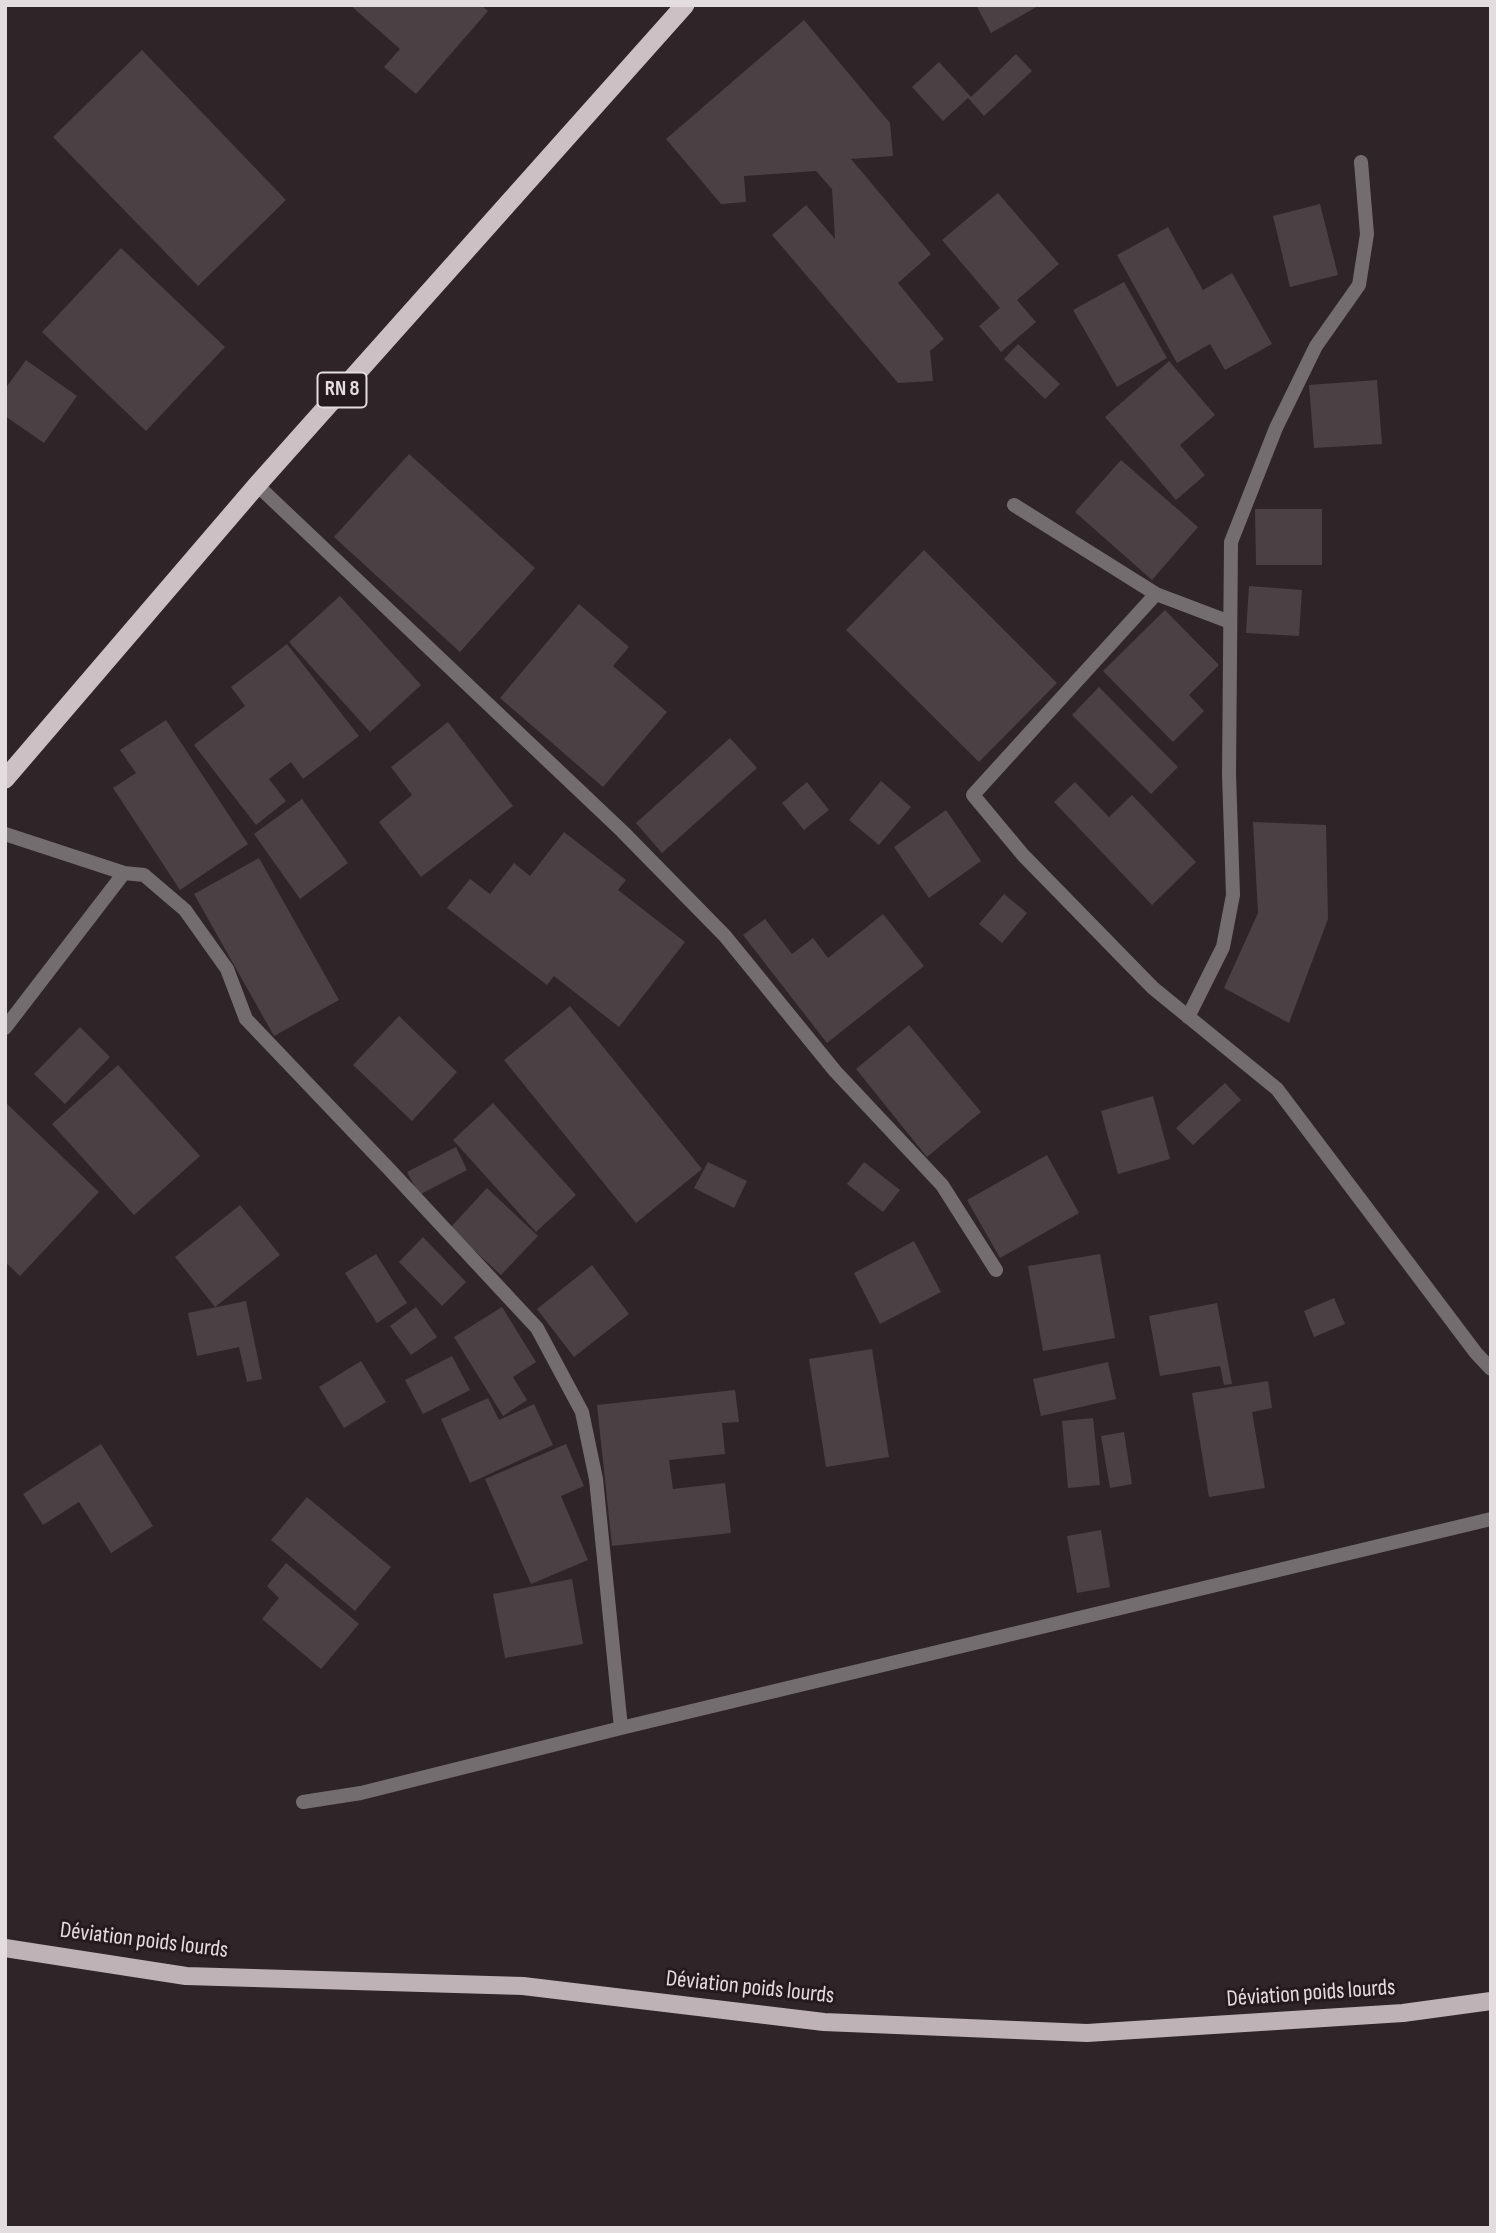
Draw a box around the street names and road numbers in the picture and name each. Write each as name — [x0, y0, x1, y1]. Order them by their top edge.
road number: RN 8 — [318, 372, 366, 408]
street label: Déviation poids lourds — [58, 1917, 230, 1965]
street label: Déviation poids lourds — [664, 1965, 836, 2011]
street label: Déviation poids lourds — [1226, 1974, 1396, 2014]

